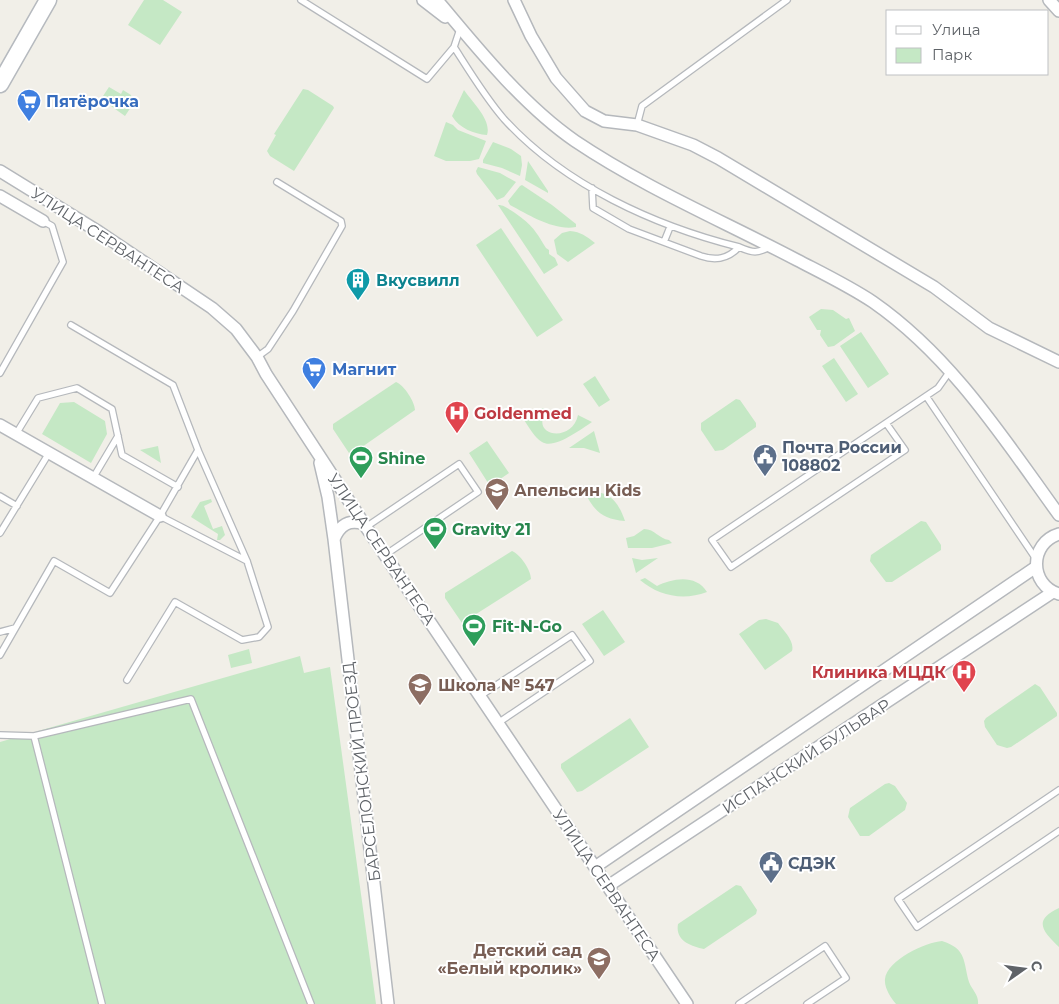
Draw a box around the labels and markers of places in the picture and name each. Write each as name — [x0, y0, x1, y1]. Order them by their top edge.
supermarket icon: Пятёрочка — [16, 88, 42, 122]
place label: Пятёрочка — [46, 92, 139, 111]
building icon: Вкусвилл — [345, 267, 371, 301]
place label: Вкусвилл — [376, 271, 460, 290]
supermarket icon: Магнит — [301, 356, 327, 390]
place label: Магнит — [332, 360, 397, 379]
hospital icon: Goldenmed — [444, 400, 470, 434]
place label: Goldenmed — [474, 404, 572, 423]
place label: Почта России 108802 — [782, 438, 902, 475]
public building icon: Почта России 108802 — [752, 443, 778, 477]
sports icon: Shine — [348, 445, 374, 479]
place label: Shine — [378, 449, 425, 468]
school or university icon: Апельсин Kids — [484, 477, 510, 511]
place label: Апельсин Kids — [514, 481, 641, 500]
sports icon: Gravity 21 — [422, 516, 448, 550]
place label: Gravity 21 — [452, 520, 531, 539]
sports icon: Fit-N-Go — [461, 613, 487, 647]
place label: Fit-N-Go — [492, 617, 562, 636]
hospital icon: Клиника МЦДК — [951, 659, 977, 693]
place label: Клиника МЦДК — [812, 663, 946, 682]
school or university icon: Школа № 547 — [407, 672, 433, 706]
place label: Школа № 547 — [438, 676, 555, 695]
public building icon: СДЭК — [758, 850, 784, 884]
place label: СДЭК — [788, 854, 836, 873]
place label: Детский сад «Белый кролик» — [438, 941, 582, 978]
school or university icon: Детский сад «Белый кролик» — [586, 946, 612, 980]

